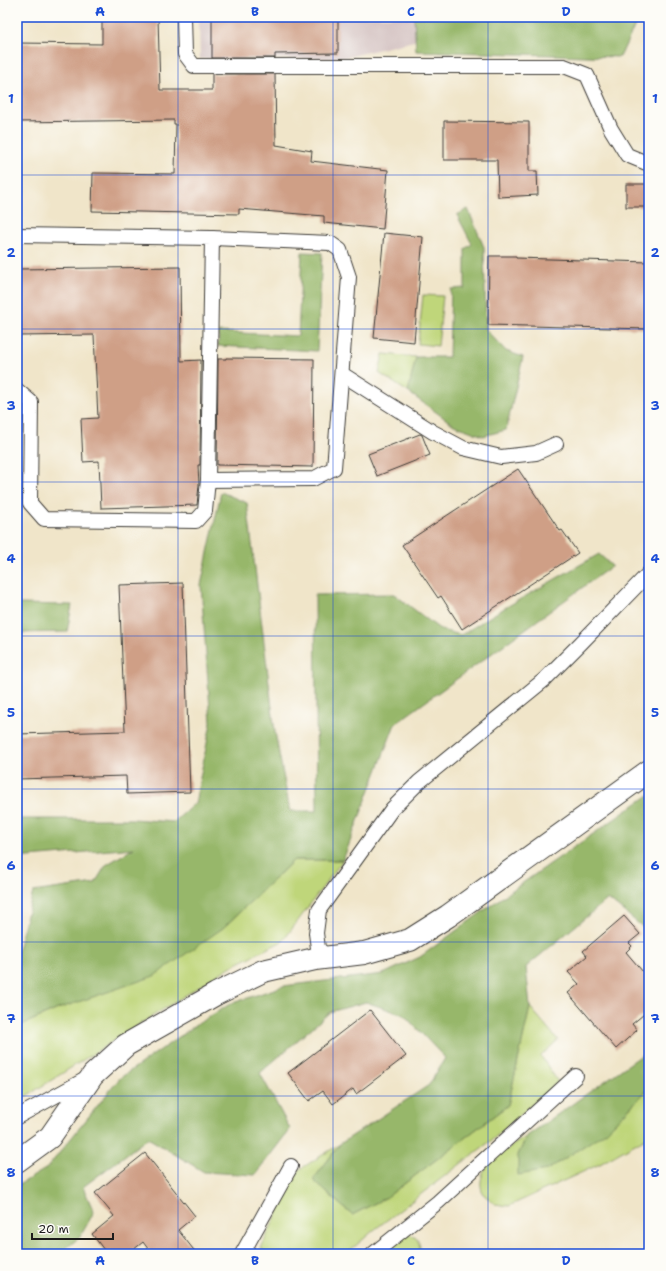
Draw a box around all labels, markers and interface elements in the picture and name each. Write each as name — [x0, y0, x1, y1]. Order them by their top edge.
text: A — [95, 3, 105, 20]
text: B — [251, 3, 259, 20]
text: C — [407, 3, 415, 20]
text: D — [561, 3, 571, 20]
text: 1 — [8, 90, 14, 107]
text: 1 — [652, 90, 658, 107]
text: 2 — [6, 244, 16, 261]
text: 2 — [650, 244, 660, 261]
text: 3 — [6, 397, 16, 414]
text: 3 — [650, 397, 660, 414]
text: 4 — [6, 550, 16, 567]
text: 4 — [650, 550, 660, 567]
text: 5 — [7, 704, 15, 721]
text: 5 — [651, 704, 659, 721]
text: 6 — [6, 857, 16, 874]
text: 6 — [650, 857, 660, 874]
text: 7 — [6, 1010, 16, 1027]
text: 7 — [650, 1010, 660, 1027]
text: 8 — [6, 1164, 16, 1181]
text: 8 — [650, 1164, 660, 1181]
scale bar — [32, 1215, 113, 1241]
text: 20 m — [38, 1221, 69, 1237]
text: A — [95, 1252, 105, 1269]
text: B — [251, 1252, 259, 1269]
text: C — [407, 1252, 415, 1269]
text: D — [561, 1252, 571, 1269]

